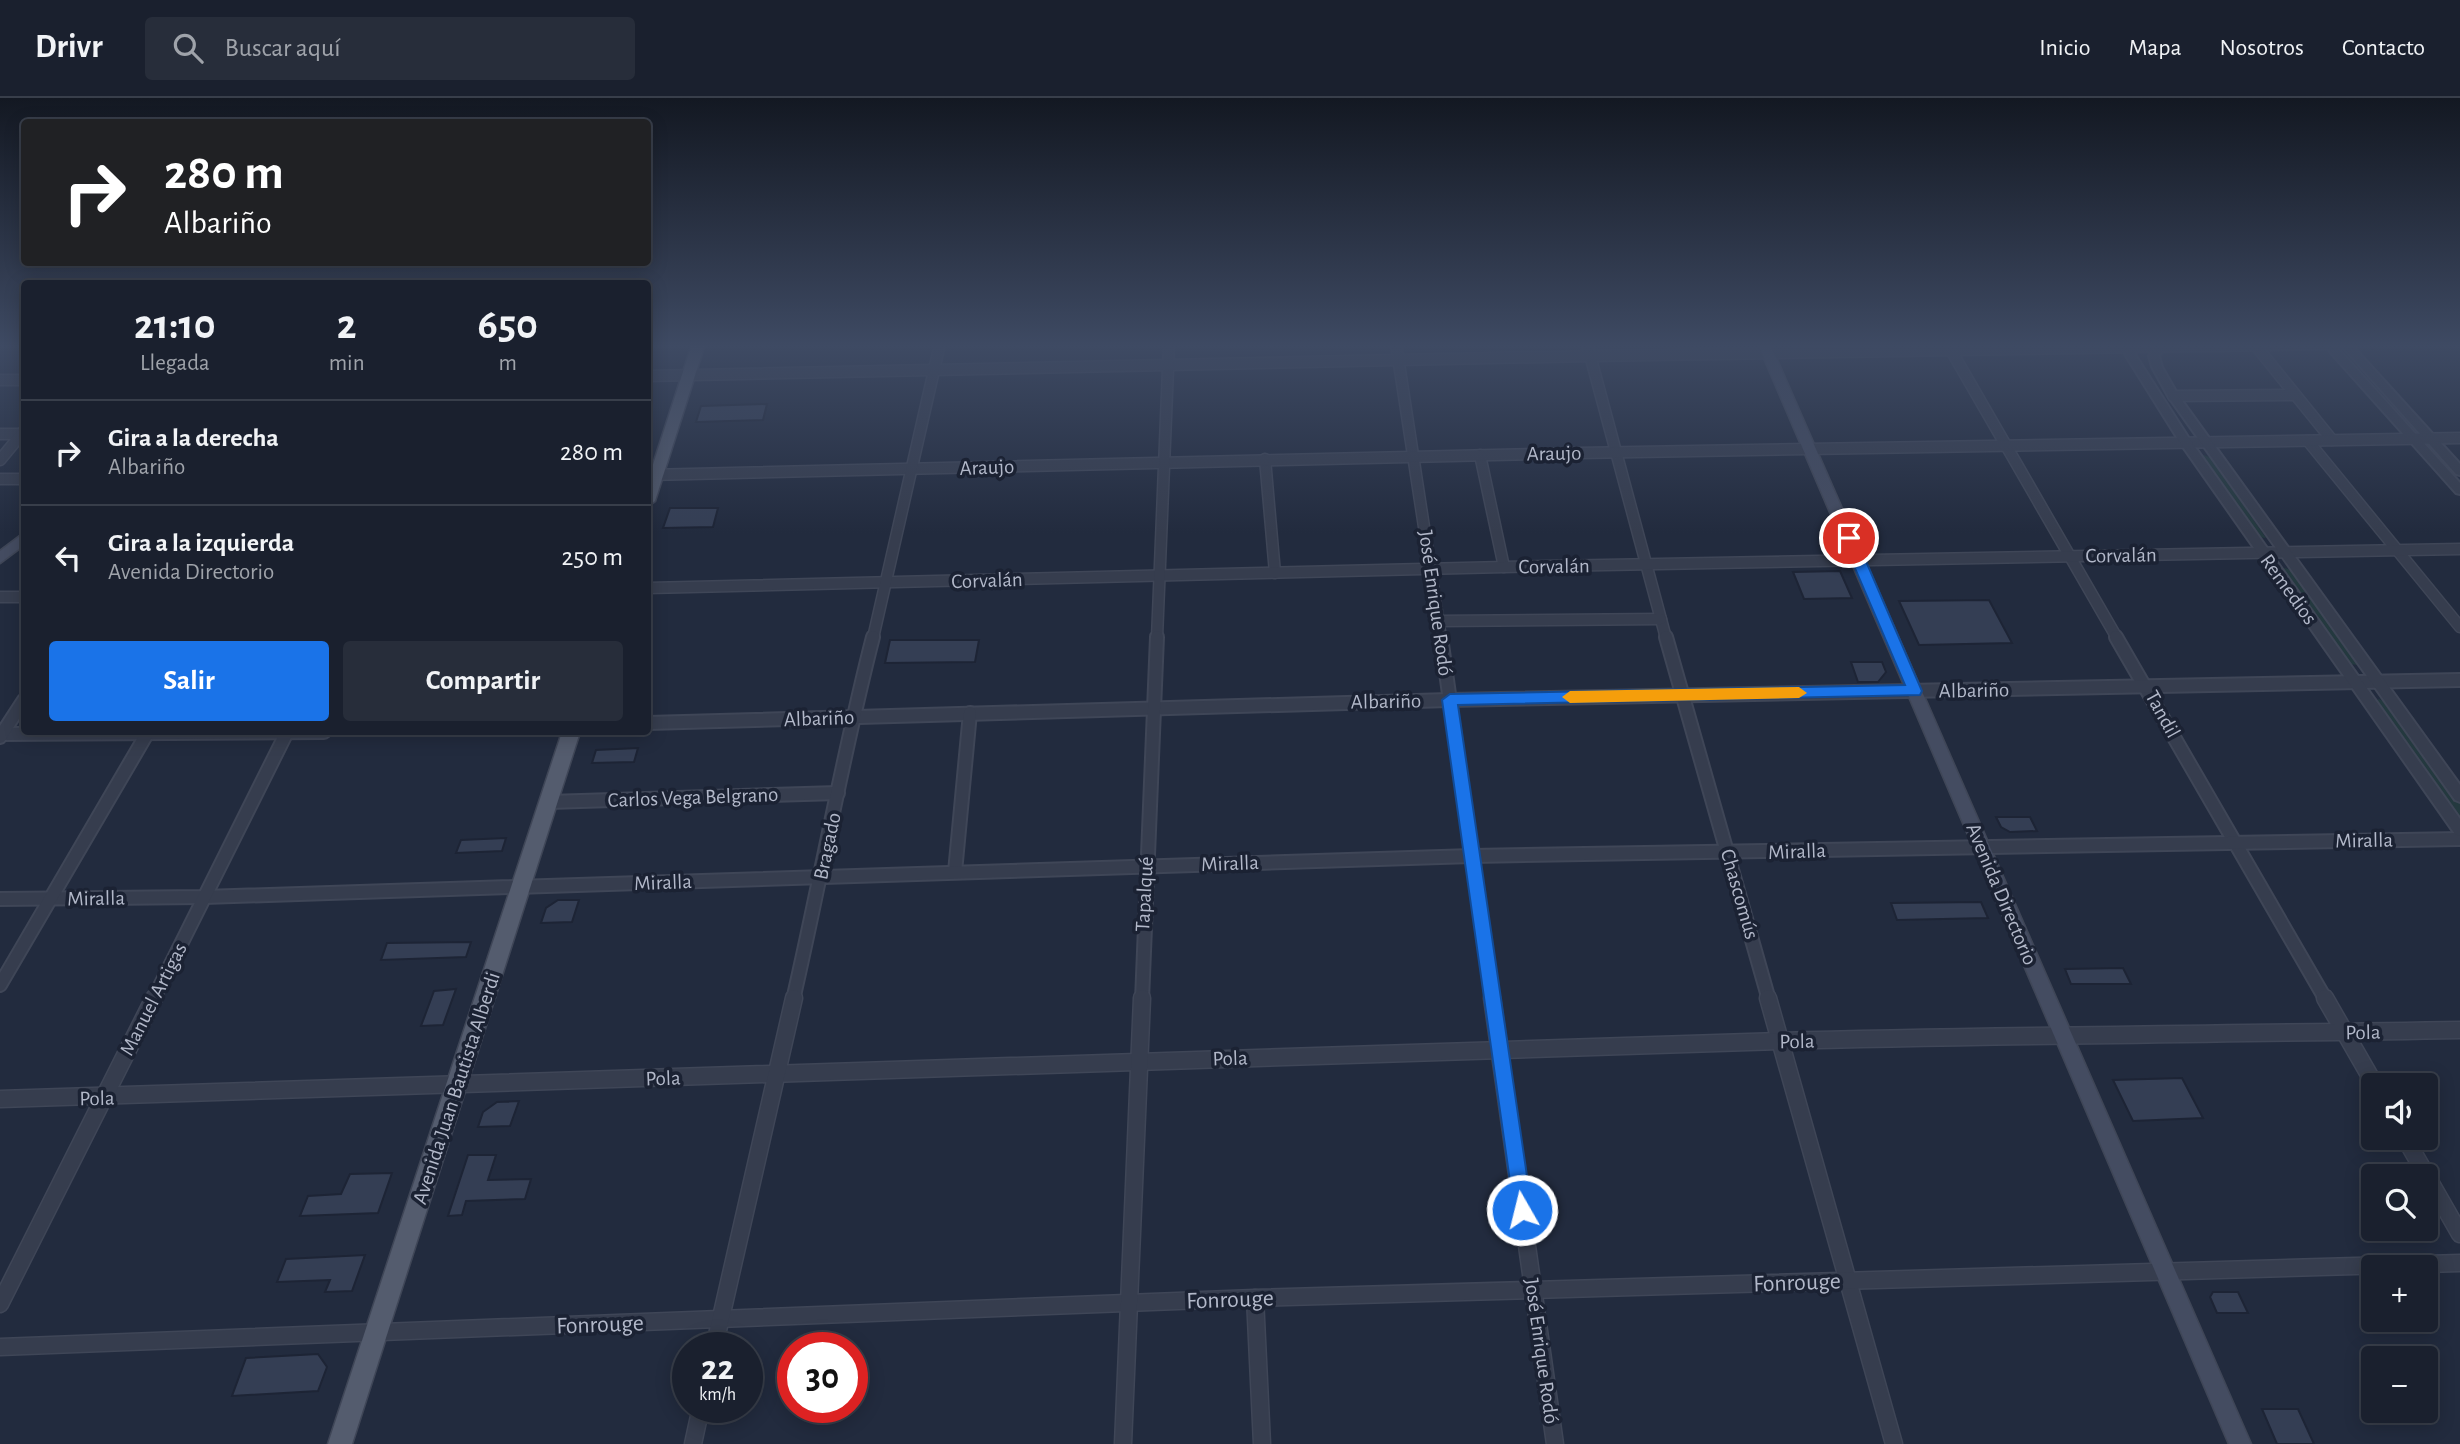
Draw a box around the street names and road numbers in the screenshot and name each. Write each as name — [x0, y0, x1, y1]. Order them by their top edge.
street label: Araujo — [1526, 443, 1582, 464]
street label: Araujo — [959, 456, 1015, 479]
street label: José Enrique Rodó — [1415, 529, 1456, 677]
street label: Corvalán — [2085, 544, 2157, 567]
street label: Remedios — [2256, 550, 2321, 628]
street label: Corvalán — [1518, 555, 1590, 578]
street label: Corvalán — [951, 569, 1023, 592]
street label: Albariño — [1939, 679, 2009, 702]
street label: Tandil — [2141, 687, 2184, 741]
street label: Albariño — [1351, 690, 1421, 713]
street label: Albariño — [783, 707, 855, 730]
street label: Carlos Vega Belgrano — [607, 784, 779, 811]
street label: Bragado — [810, 811, 845, 882]
street label: Avenida Directorio — [1962, 820, 2041, 968]
street label: Miralla — [2335, 829, 2393, 852]
street label: Miralla — [1768, 840, 1827, 863]
street label: Chascomús — [1717, 847, 1762, 942]
street label: Miralla — [1201, 852, 1260, 875]
street label: Tapalqué — [1132, 856, 1157, 932]
street label: Miralla — [634, 871, 693, 894]
street label: Miralla — [67, 887, 125, 910]
street label: Manuel Artigas — [116, 939, 191, 1059]
street label: Avenida Juan Bautista Alberdi — [409, 970, 504, 1207]
street label: Pola — [2345, 1022, 2381, 1043]
street label: Pola — [1779, 1031, 1815, 1052]
street label: Pola — [1212, 1047, 1248, 1070]
street label: Pola — [645, 1067, 681, 1090]
street label: Pola — [79, 1088, 115, 1109]
street label: Fonrouge — [1753, 1269, 1841, 1297]
street label: José Enrique Rodó — [1521, 1277, 1562, 1425]
street label: Fonrouge — [1186, 1286, 1274, 1314]
street label: Fonrouge — [556, 1311, 644, 1339]

